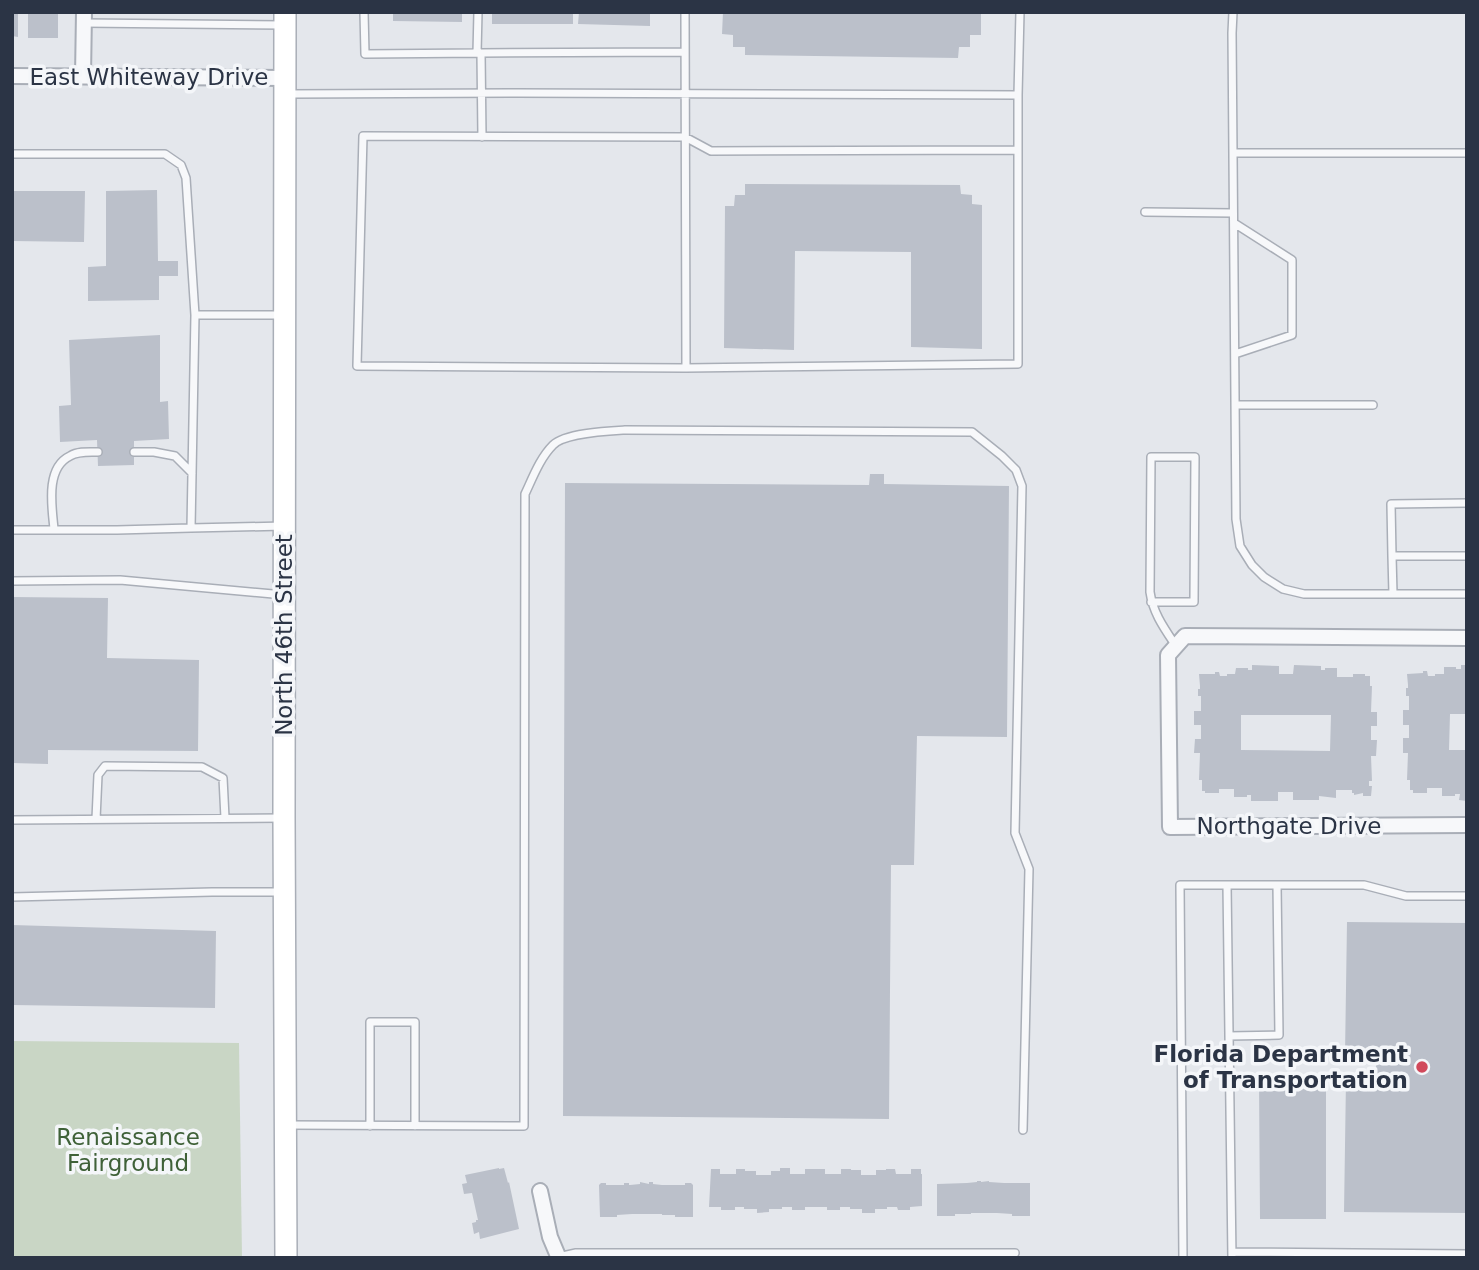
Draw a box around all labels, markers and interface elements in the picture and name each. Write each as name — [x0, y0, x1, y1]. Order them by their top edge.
street label: East Whiteway Drive — [30, 64, 268, 90]
street label: North 46th Street — [271, 534, 297, 736]
street label: Northgate Drive — [1197, 813, 1381, 839]
place label: Florida Department of Transportation — [1153, 1041, 1408, 1093]
marker: Florida Department of Transportation — [1414, 1059, 1430, 1075]
park label: Renaissance Fairground — [56, 1124, 200, 1176]

